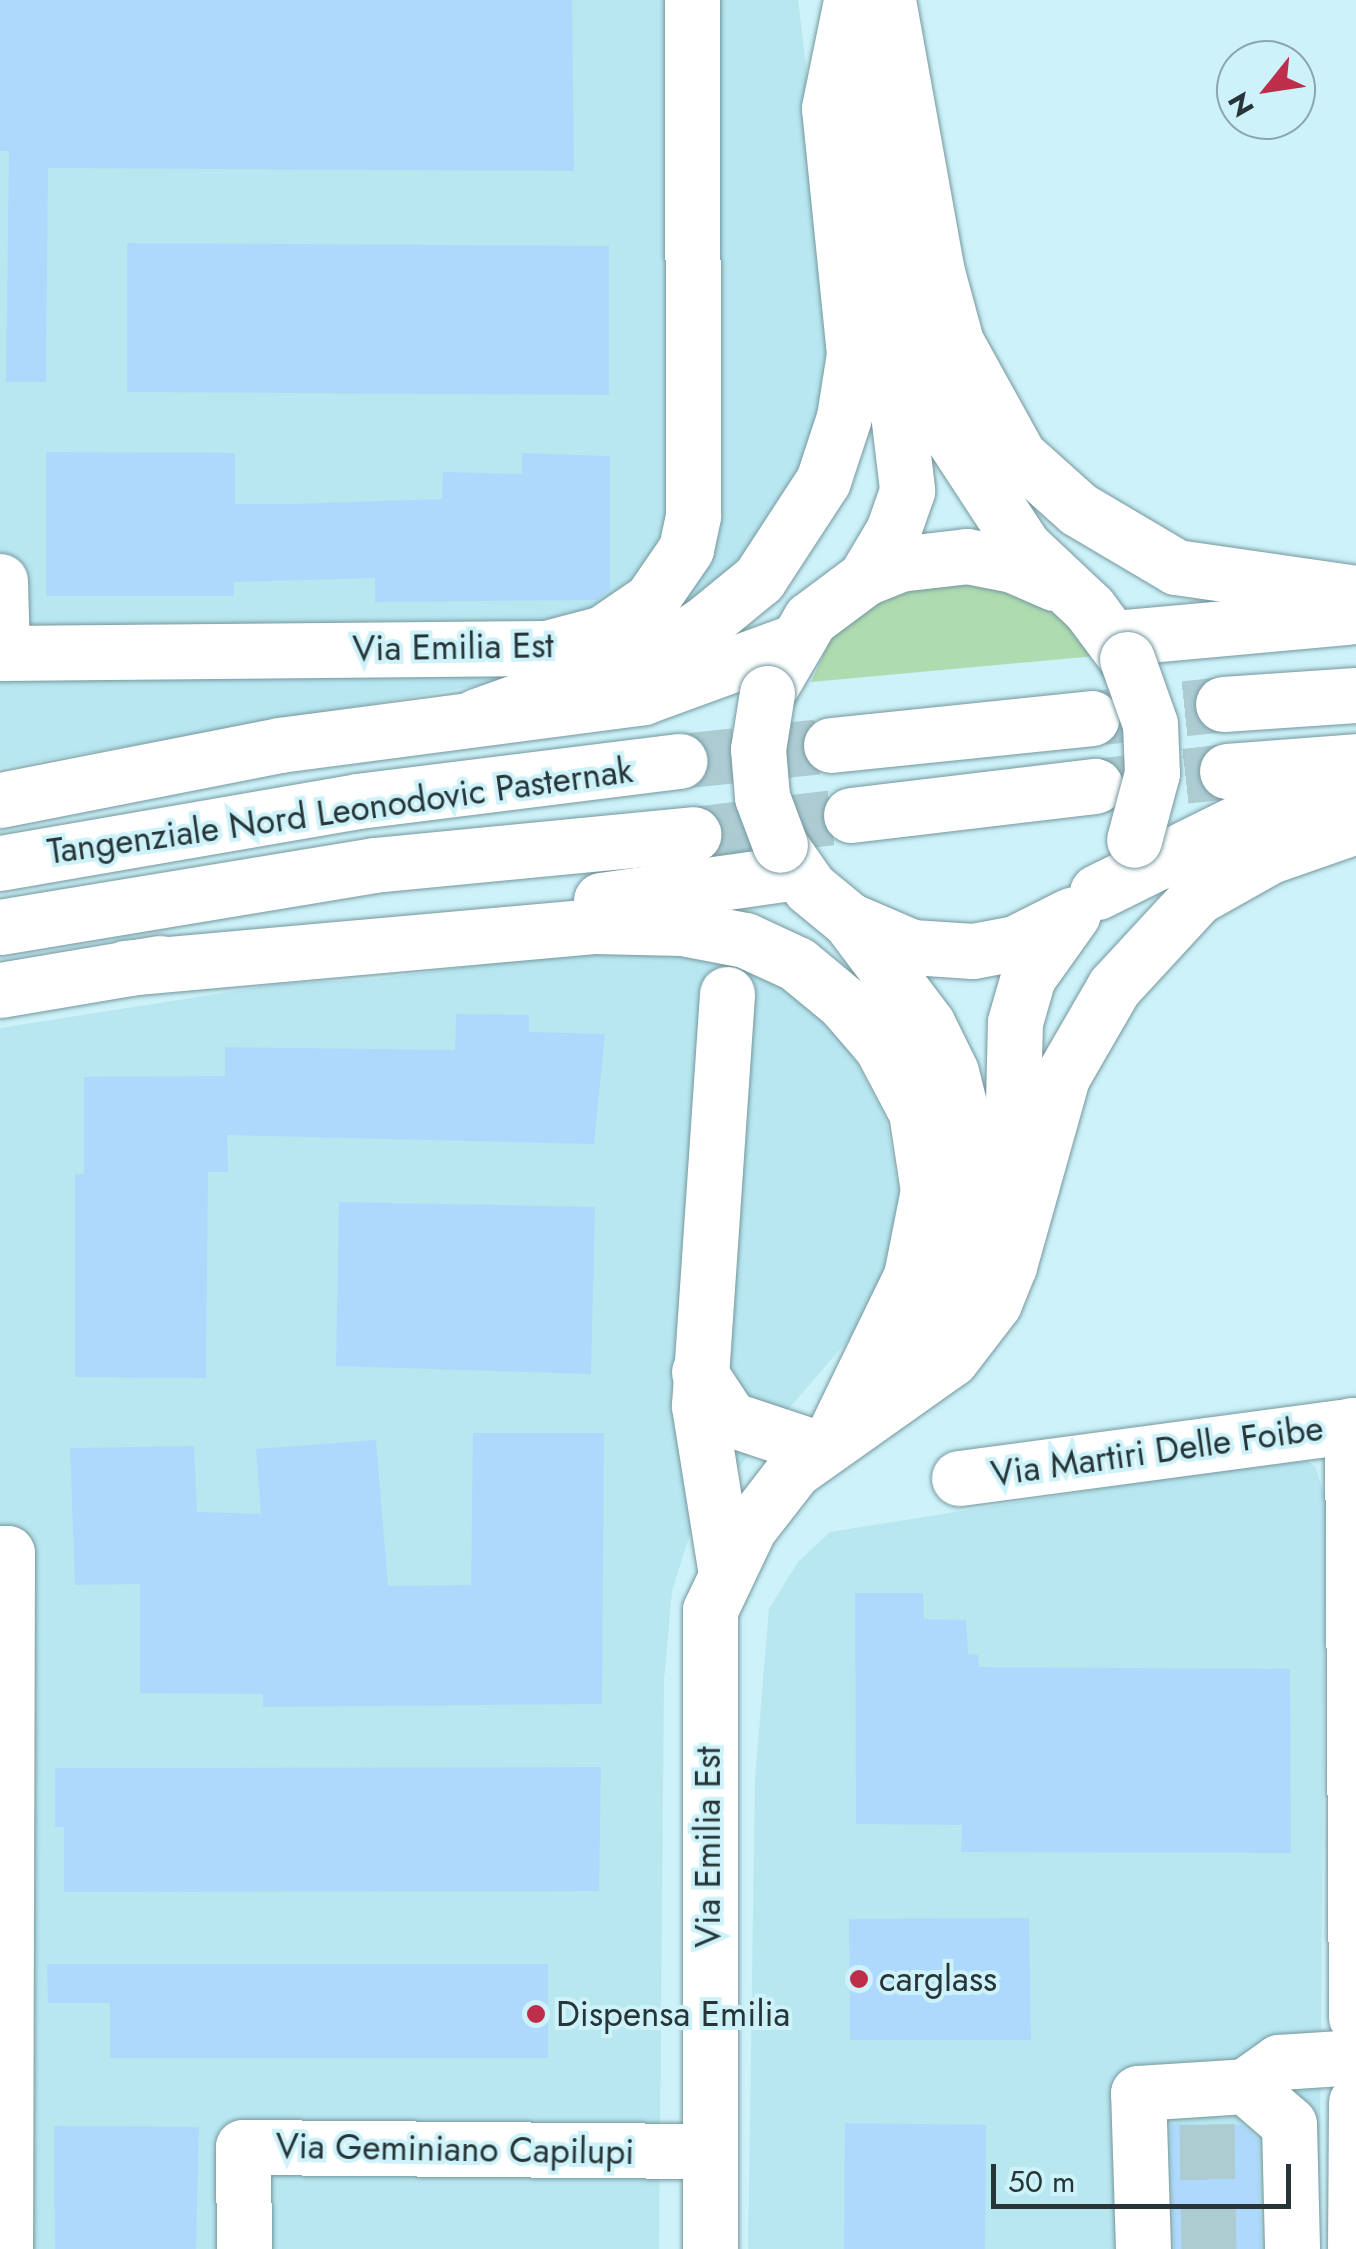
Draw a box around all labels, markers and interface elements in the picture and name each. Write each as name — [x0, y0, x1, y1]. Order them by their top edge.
north arrow — [1216, 40, 1316, 140]
text: N — [1218, 84, 1265, 124]
street label: Via Emilia Est — [352, 624, 554, 670]
street label: Tangenziale Nord Leonodovic Pasternak — [45, 749, 635, 873]
street label: Via Martiri Delle Foibe — [988, 1407, 1326, 1495]
street label: Via Emilia Est — [687, 1746, 729, 1948]
place label: carglass — [879, 1958, 997, 2000]
marker: carglass — [848, 1968, 870, 1990]
place label: Dispensa Emilia — [556, 1993, 790, 2035]
marker: Dispensa Emilia — [525, 2003, 547, 2025]
street label: Via Geminiano Capilupi — [275, 2125, 635, 2173]
scale bar — [996, 2144, 1296, 2206]
text: 50 m — [1008, 2160, 1075, 2203]

